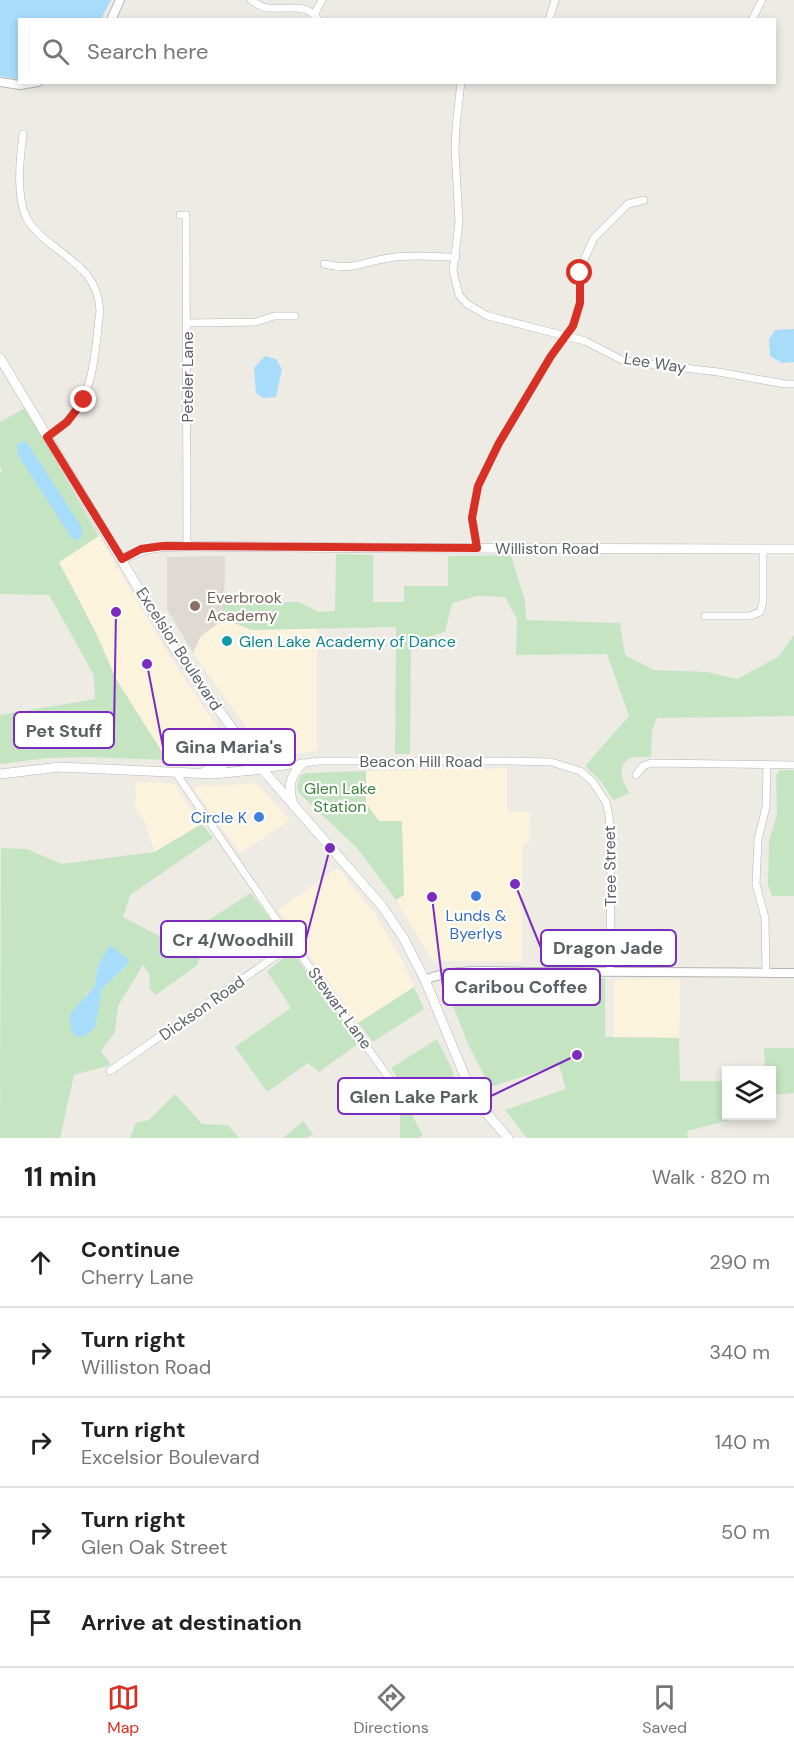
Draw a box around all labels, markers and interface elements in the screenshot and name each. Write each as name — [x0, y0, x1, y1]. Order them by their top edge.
search box — [18, 18, 776, 84]
icon: search — [39, 35, 72, 68]
text: Search here — [87, 37, 208, 66]
route start — [566, 259, 592, 285]
street label: Peteler Lane — [177, 331, 198, 423]
street label: Lee Way — [622, 348, 688, 378]
route end — [70, 386, 96, 412]
street label: Williston Road — [495, 538, 599, 559]
street label: Excelsior Boulevard — [131, 583, 227, 715]
place label: Everbrook Academy — [207, 587, 282, 626]
marker: Everbrook Academy — [188, 599, 202, 613]
place label: Glen Lake Academy of Dance — [239, 631, 456, 652]
marker: Glen Lake Academy of Dance — [220, 634, 234, 648]
callout: Pet Stuff — [14, 712, 114, 748]
text: Pet Stuff — [26, 719, 102, 743]
callout: Gina Maria's — [163, 729, 295, 765]
text: Gina Maria's — [175, 735, 283, 759]
street label: Beacon Hill Road — [360, 751, 482, 772]
park label: Glen Lake Station — [304, 778, 376, 817]
place label: Circle K — [191, 807, 247, 828]
marker: Circle K — [252, 810, 266, 824]
street label: Tree Street — [599, 825, 621, 907]
marker: Lunds & Byerlys — [469, 889, 483, 903]
place label: Lunds & Byerlys — [446, 905, 507, 944]
callout: Cr 4/Woodhill — [161, 921, 306, 957]
text: Cr 4/Woodhill — [172, 928, 294, 952]
callout: Dragon Jade — [541, 930, 676, 966]
text: Dragon Jade — [553, 936, 663, 960]
street label: Stewart Lane — [303, 963, 377, 1053]
callout: Caribou Coffee — [443, 969, 600, 1005]
street label: Dickson Road — [155, 971, 249, 1045]
text: Caribou Coffee — [454, 975, 588, 999]
map controls — [722, 1066, 776, 1120]
button: layers — [722, 1066, 776, 1120]
callout: Glen Lake Park — [338, 1078, 491, 1114]
text: Glen Lake Park — [349, 1085, 479, 1109]
text: 11 min — [24, 1160, 97, 1194]
text: Walk · 820 m — [652, 1164, 770, 1190]
text: Continue — [81, 1235, 180, 1264]
icon: ahead — [24, 1246, 57, 1279]
text: 290 m — [709, 1249, 770, 1275]
text: Cherry Lane — [81, 1264, 194, 1290]
text: Turn right — [81, 1325, 186, 1354]
icon: right — [24, 1336, 57, 1369]
text: 340 m — [709, 1339, 770, 1365]
text: Williston Road — [81, 1354, 211, 1380]
text: Turn right — [81, 1415, 186, 1444]
icon: right — [24, 1426, 57, 1459]
text: 140 m — [715, 1429, 770, 1455]
text: Excelsior Boulevard — [81, 1444, 260, 1470]
text: Turn right — [81, 1505, 186, 1534]
icon: right — [24, 1516, 57, 1549]
text: 50 m — [721, 1519, 770, 1545]
text: Glen Oak Street — [81, 1534, 227, 1560]
icon: arrive — [24, 1606, 57, 1639]
text: Arrive at destination — [81, 1608, 302, 1637]
tab: Map — [107, 1681, 140, 1738]
tab: Directions — [353, 1681, 429, 1738]
tab: Saved — [642, 1681, 687, 1738]

